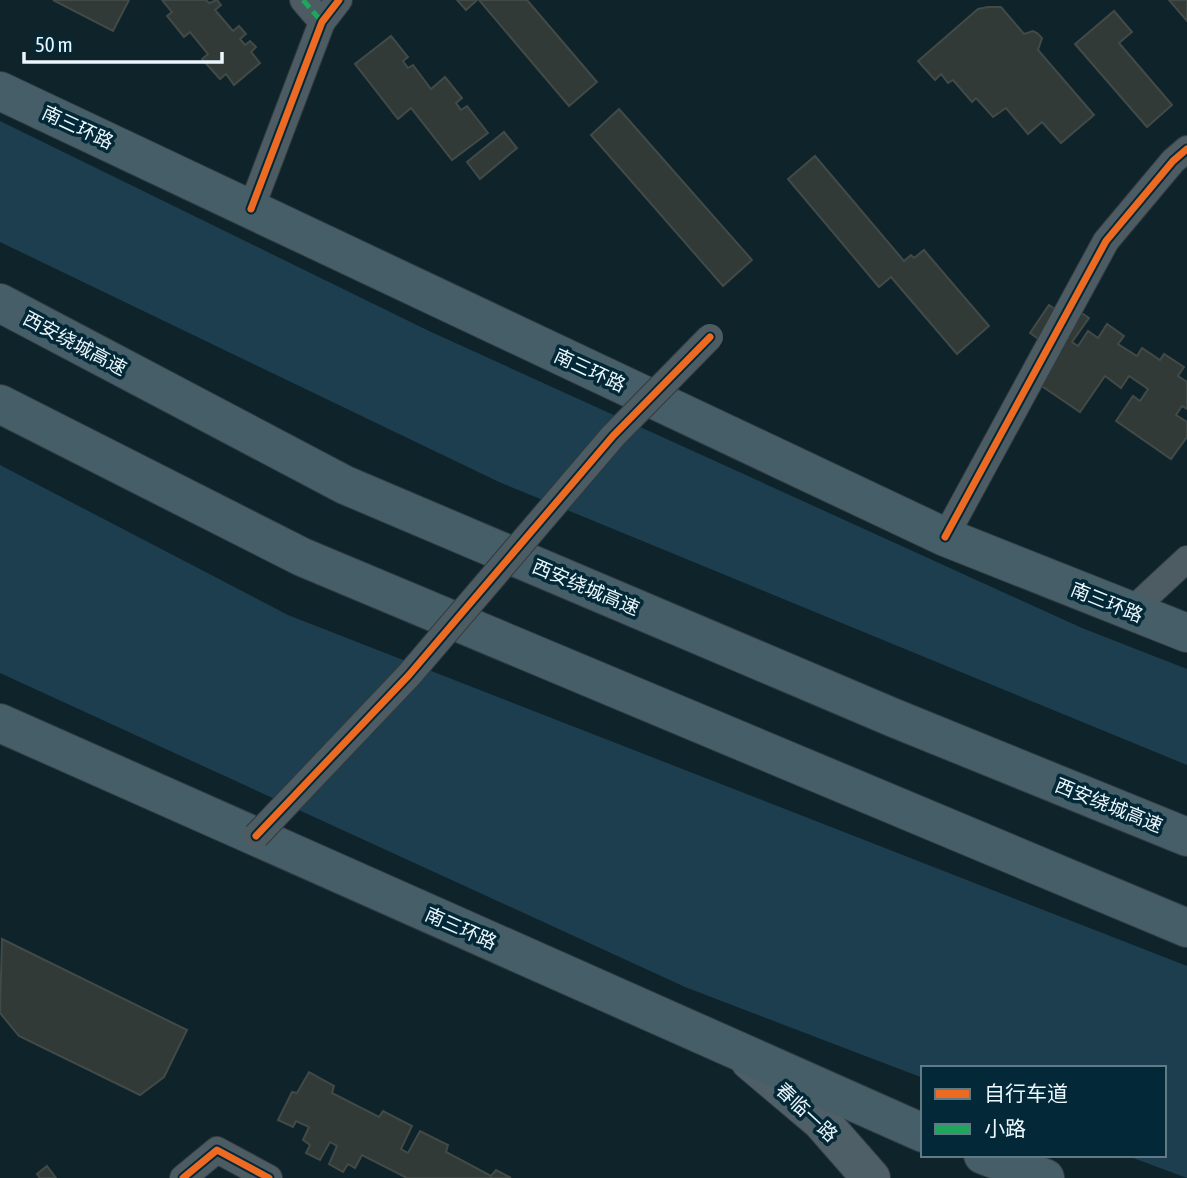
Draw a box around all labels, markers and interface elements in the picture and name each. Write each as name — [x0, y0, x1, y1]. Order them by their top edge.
scale bar — [24, 21, 222, 65]
text: 50 m — [35, 32, 73, 56]
street label: 南三环路 — [39, 101, 117, 153]
street label: 西安绕城高速 — [20, 307, 130, 379]
street label: 南三环路 — [551, 344, 629, 396]
street label: 西安绕城高速 — [529, 555, 643, 619]
street label: 南三环路 — [1068, 578, 1146, 626]
street label: 西安绕城高速 — [1052, 773, 1166, 837]
street label: 南三环路 — [422, 902, 500, 954]
legend — [921, 1066, 1166, 1157]
street label: 春临一路 — [772, 1078, 842, 1146]
text: 自行车道 — [984, 1081, 1068, 1105]
text: 小路 — [984, 1116, 1026, 1140]

